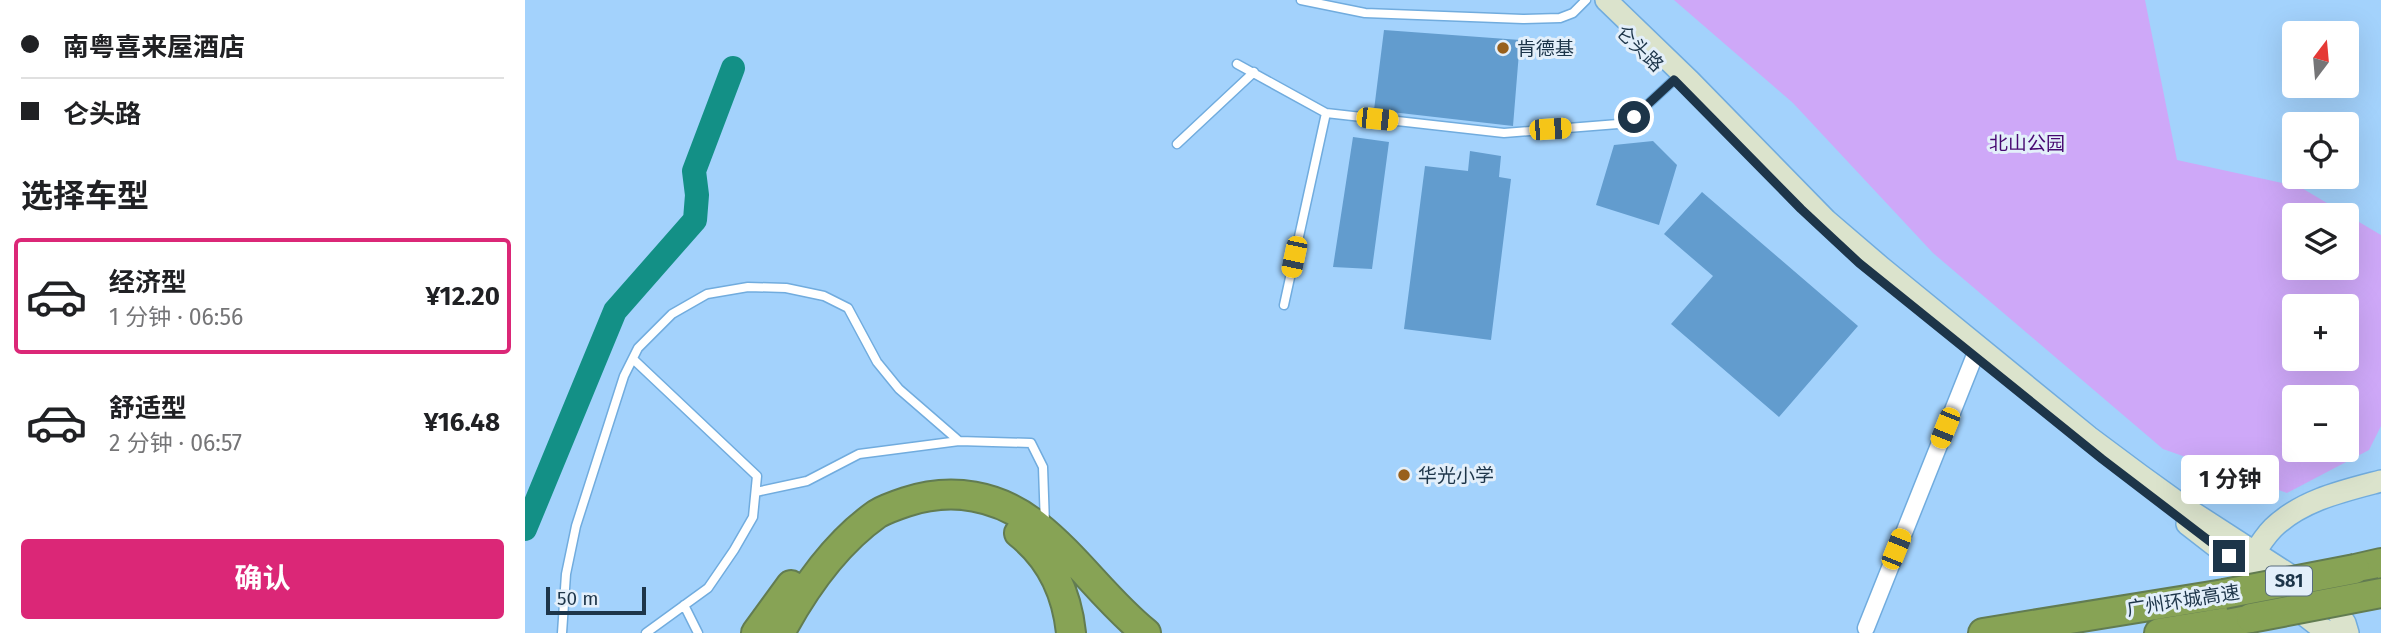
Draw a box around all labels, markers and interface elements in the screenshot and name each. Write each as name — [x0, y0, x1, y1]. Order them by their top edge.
street label: 仑头路 — [1611, 20, 1668, 76]
north arrow — [2282, 21, 2359, 98]
map controls — [2282, 21, 2359, 462]
text: 南粤喜来屋酒店 — [63, 32, 245, 63]
place label: 肯德基 — [1517, 37, 1574, 60]
marker: 肯德基 — [1495, 40, 1511, 56]
text: 仑头路 — [63, 99, 141, 130]
route start — [1618, 101, 1650, 133]
car — [1356, 106, 1399, 132]
button: locate — [2282, 112, 2359, 189]
car — [1529, 117, 1572, 141]
park label: 北山公园 — [1989, 132, 2065, 155]
text: 选择车型 — [21, 177, 149, 215]
button: layers — [2282, 203, 2359, 280]
car — [1280, 234, 1309, 280]
icon: car — [25, 265, 88, 328]
text: 经济型 — [109, 267, 187, 298]
text: ¥12.20 — [426, 281, 500, 312]
button: + — [2282, 294, 2359, 371]
text: 1 分钟 · 06:56 — [109, 303, 243, 331]
button: − — [2282, 385, 2359, 462]
icon: car — [25, 391, 88, 454]
text: 舒适型 — [109, 393, 187, 424]
car — [1928, 405, 1963, 451]
text: ¥16.48 — [424, 407, 500, 438]
text: 2 分钟 · 06:57 — [109, 429, 242, 457]
callout: 1 分钟 — [2180, 454, 2278, 504]
place label: 华光小学 — [1418, 464, 1494, 487]
text: 1 分钟 — [2199, 465, 2261, 493]
marker: 华光小学 — [1396, 467, 1412, 483]
car — [1879, 526, 1914, 572]
button: 确认 — [21, 539, 504, 619]
route end — [2213, 540, 2245, 572]
road number: S81 — [2266, 566, 2312, 596]
street label: 广州环城高速 — [2125, 580, 2241, 621]
scale bar — [546, 584, 646, 616]
text: 50 m — [557, 587, 598, 610]

